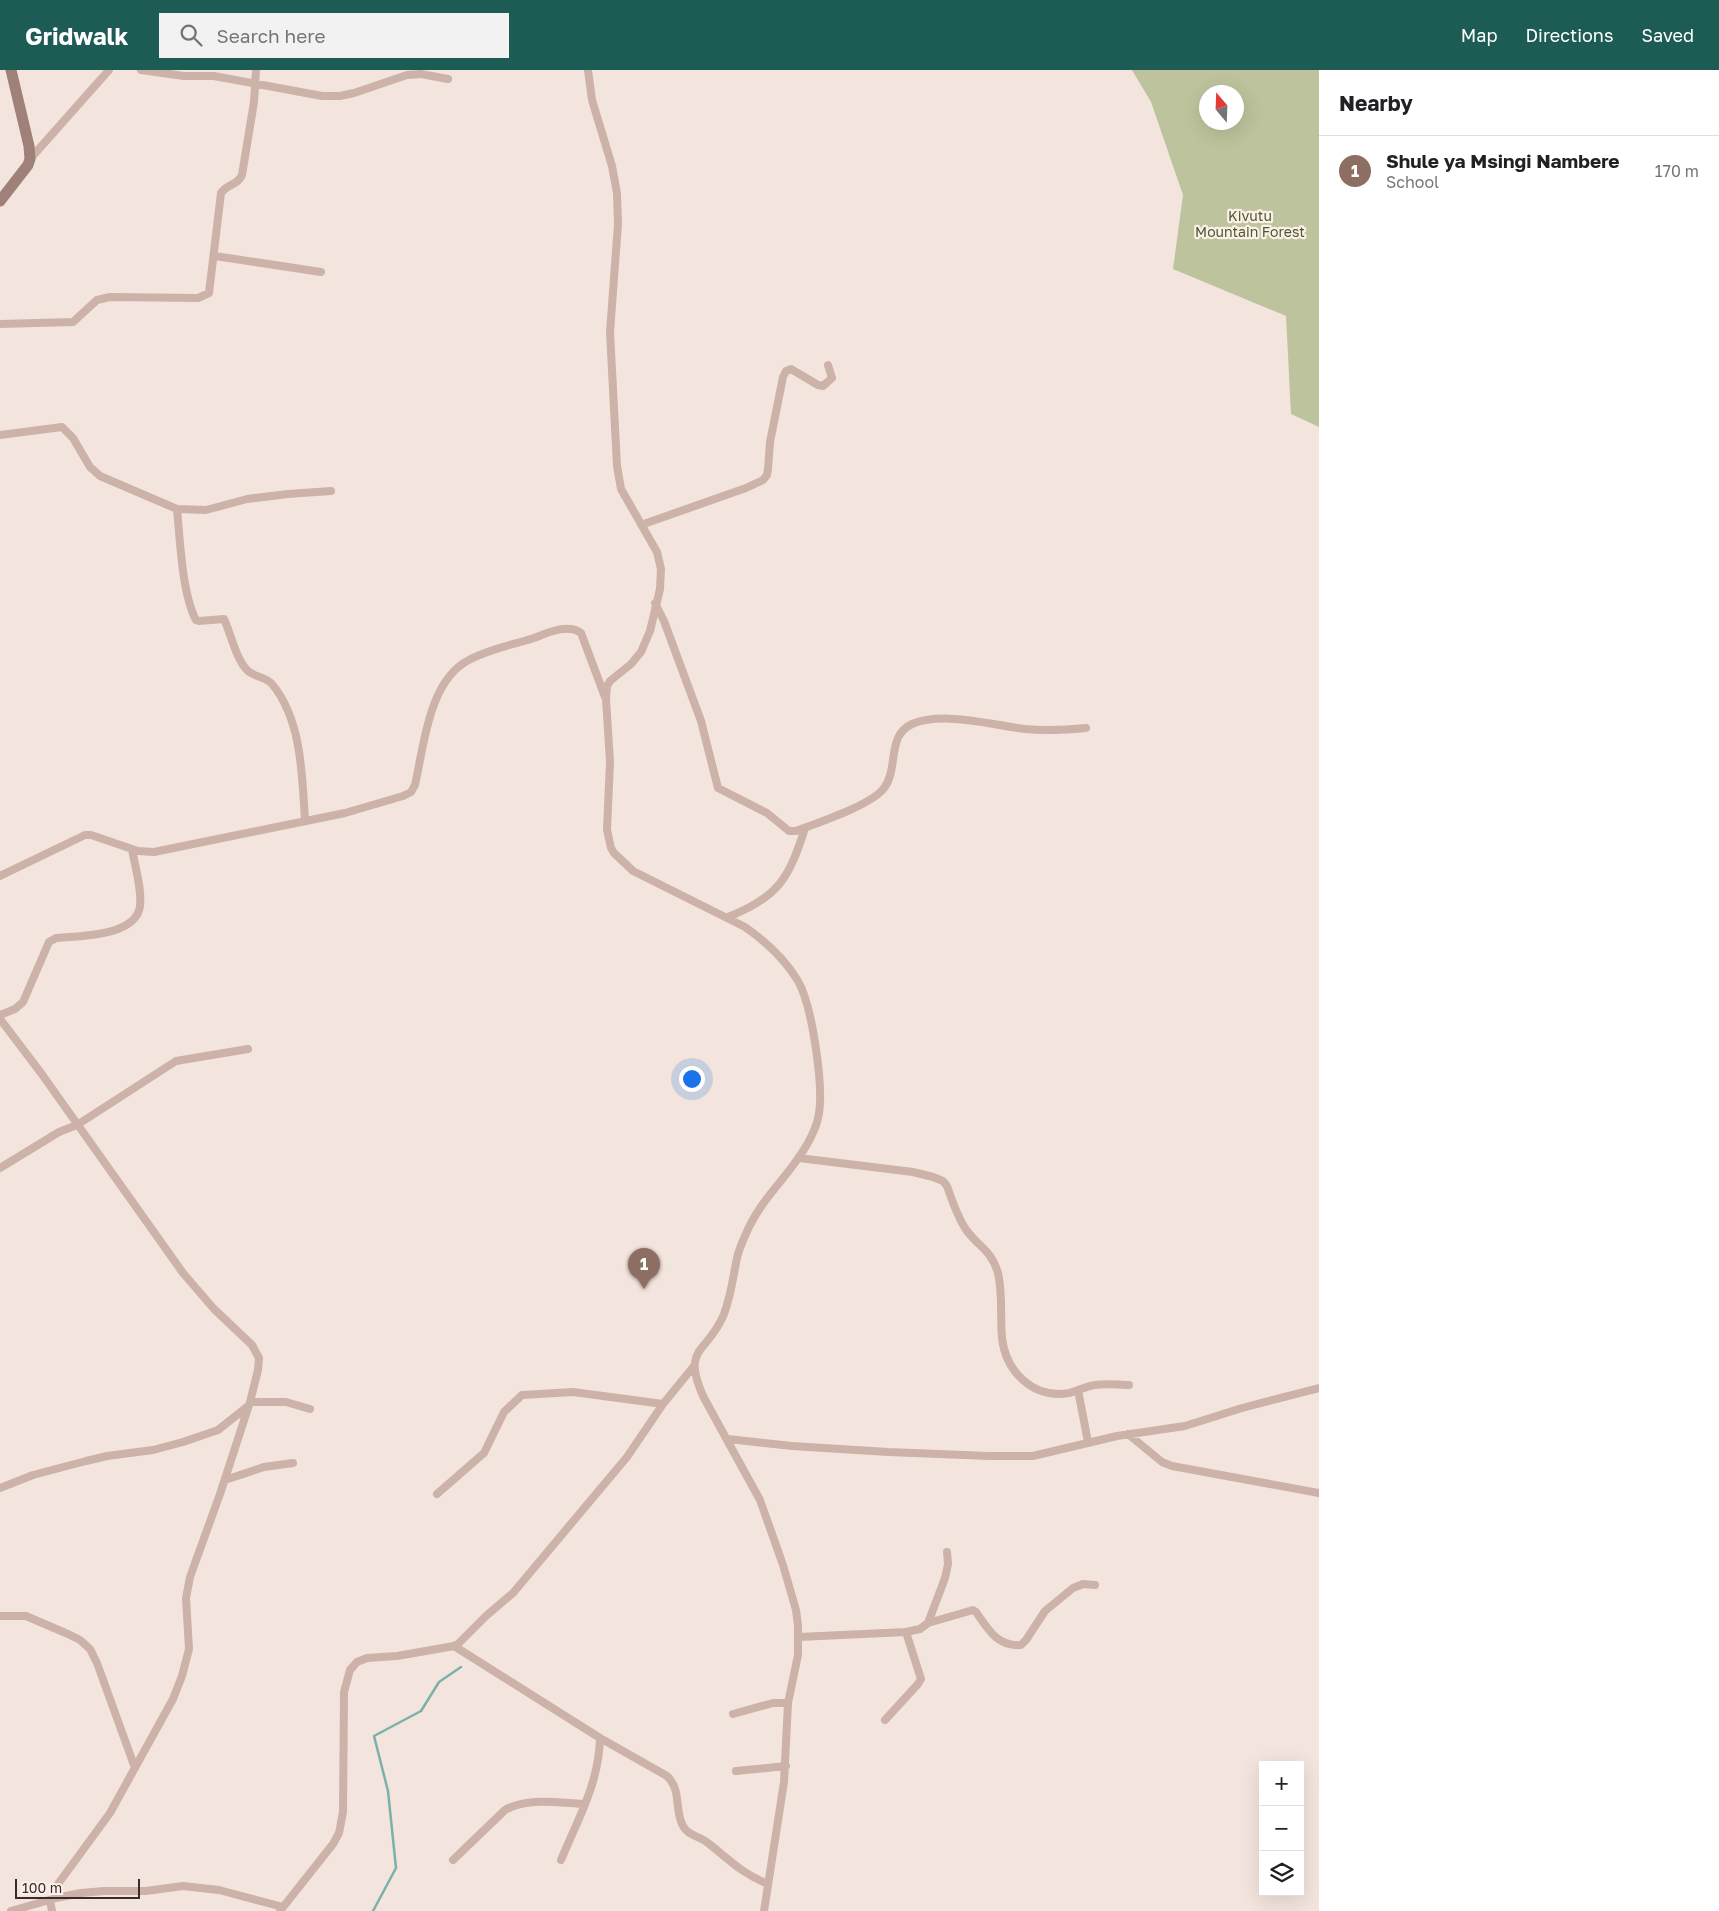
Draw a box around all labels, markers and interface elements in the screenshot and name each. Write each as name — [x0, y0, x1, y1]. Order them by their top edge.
search box — [159, 13, 509, 58]
text: Gridwalk — [25, 21, 129, 50]
icon: search — [177, 21, 205, 49]
text: Search here — [217, 24, 325, 47]
text: Map — [1461, 24, 1497, 46]
text: Directions — [1525, 24, 1613, 46]
text: Saved — [1641, 24, 1694, 46]
north arrow — [1199, 85, 1244, 130]
text: Nearby — [1339, 90, 1413, 116]
text: Shule ya Msingi Nambere — [1386, 149, 1619, 172]
text: 1 — [1351, 161, 1359, 181]
text: 170 m — [1655, 161, 1699, 181]
text: School — [1386, 172, 1439, 192]
park label: Kivutu Mountain Forest — [1195, 207, 1305, 240]
your location — [679, 1066, 705, 1092]
pin: 1 — [628, 1248, 660, 1289]
map controls — [1259, 1761, 1304, 1896]
button: + — [1259, 1761, 1304, 1806]
button: − — [1259, 1806, 1304, 1851]
button: layers — [1259, 1851, 1304, 1896]
scale bar — [15, 1876, 140, 1899]
text: 100 m — [22, 1879, 62, 1896]

